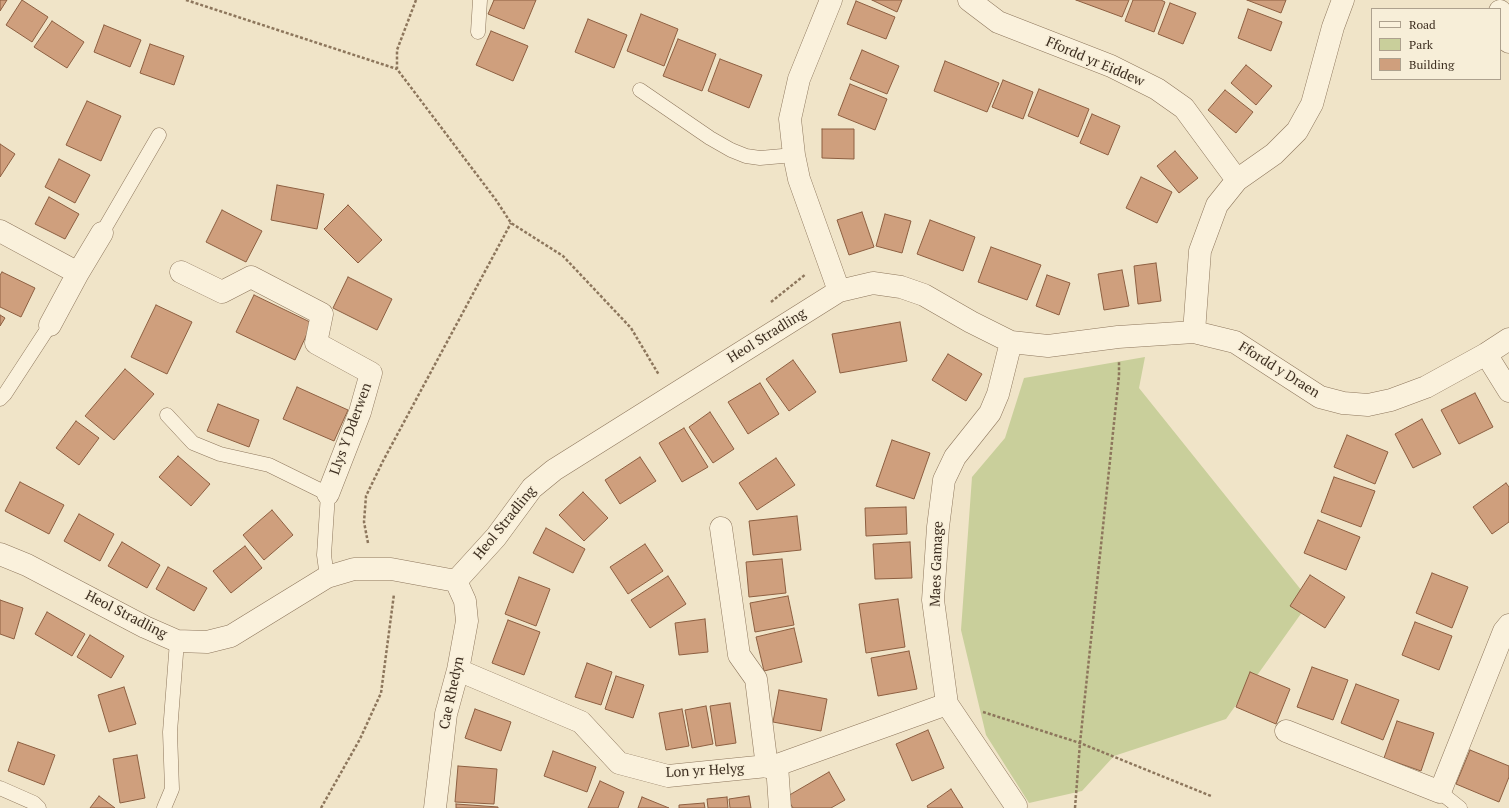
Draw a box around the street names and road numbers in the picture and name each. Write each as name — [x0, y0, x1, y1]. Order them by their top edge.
street label: Ffordd yr Eiddew — [1043, 34, 1147, 90]
street label: Heol Stradling — [725, 305, 809, 367]
street label: Ffordd y Draen — [1235, 338, 1323, 402]
street label: Llys Y Dderwen — [327, 381, 375, 477]
street label: Heol Stradling — [470, 483, 540, 563]
street label: Maes Gamage — [927, 521, 947, 607]
street label: Heol Stradling — [82, 587, 170, 643]
street label: Cae Rhedyn — [436, 655, 468, 731]
street label: Lon yr Helyg — [665, 761, 745, 781]

